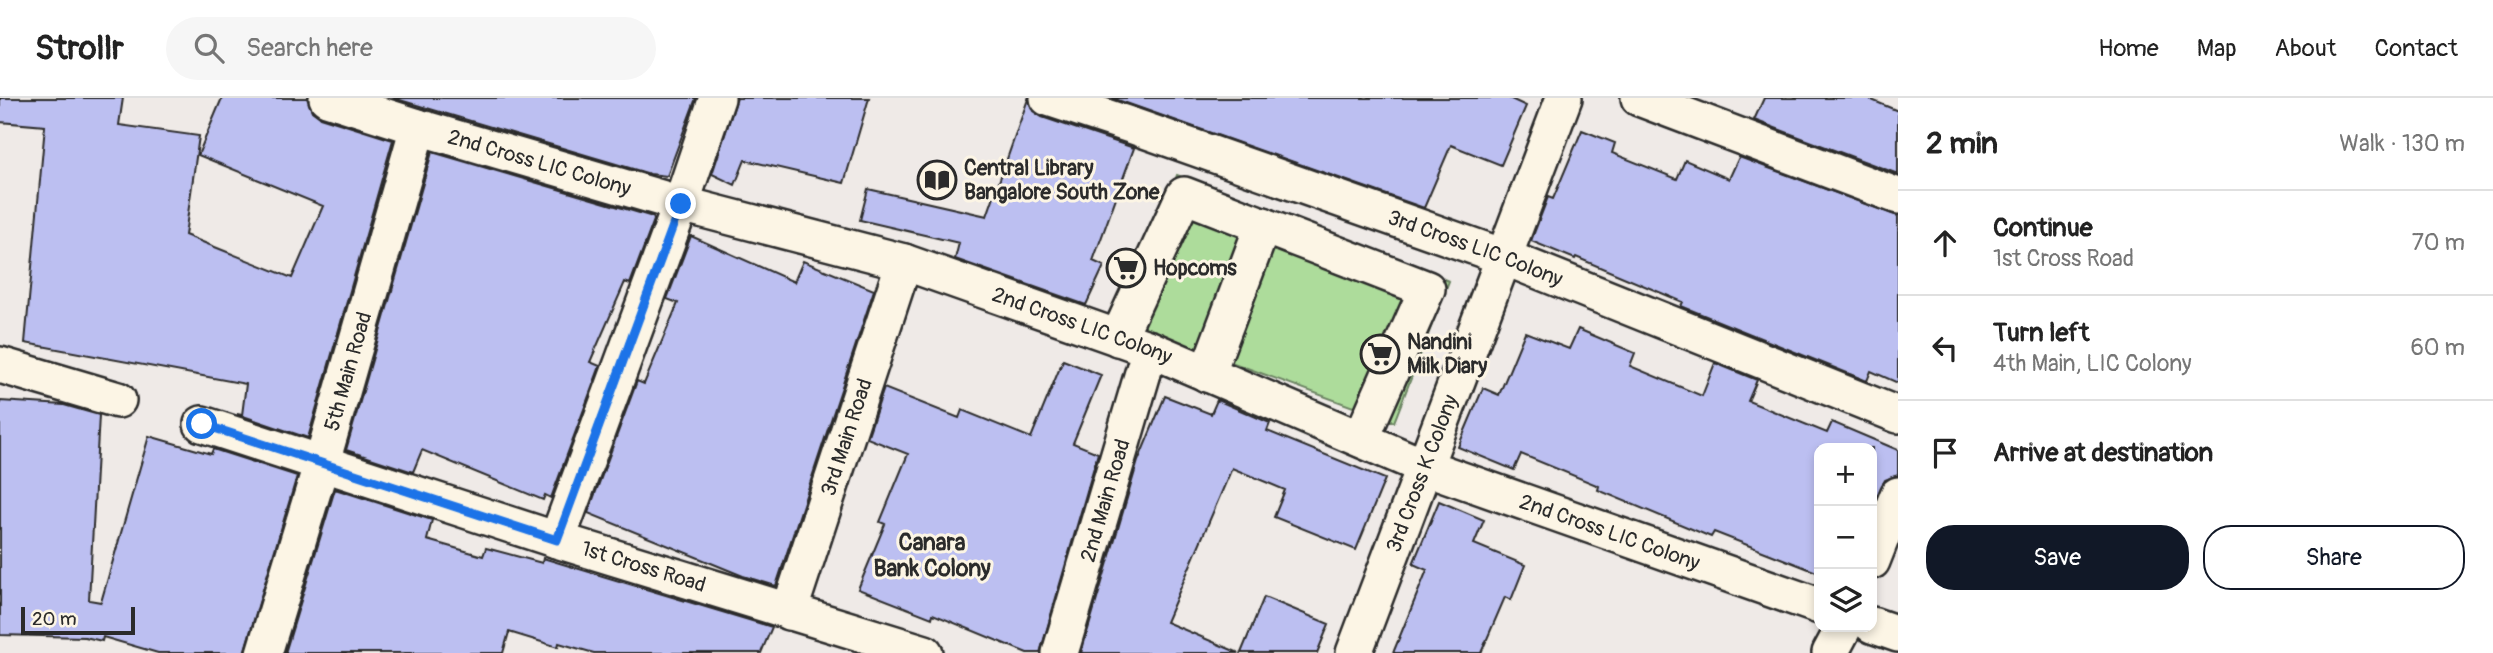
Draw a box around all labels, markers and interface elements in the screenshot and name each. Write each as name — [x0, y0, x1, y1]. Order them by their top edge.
search box — [166, 17, 656, 80]
text: Strollr — [35, 28, 124, 69]
icon: search — [190, 29, 228, 67]
text: Search here — [246, 32, 373, 64]
text: Home — [2098, 34, 2159, 63]
text: Map — [2197, 34, 2237, 63]
text: About — [2275, 34, 2337, 63]
text: Contact — [2375, 34, 2458, 63]
street label: 2nd Cross LIC Colony — [445, 123, 634, 203]
text: 2 min — [1926, 125, 1998, 162]
text: Walk · 130 m — [2339, 129, 2465, 158]
place label: Central Library Bangalore South Zone — [964, 155, 1160, 206]
library icon: Central Library Bangalore South Zone — [916, 159, 958, 201]
route end — [665, 188, 696, 219]
street label: 3rd Cross LIC Colony — [1384, 204, 1567, 293]
text: Continue — [1993, 212, 2093, 244]
icon: ahead — [1926, 224, 1964, 262]
text: 70 m — [2412, 228, 2465, 257]
text: 1st Cross Road — [1993, 244, 2134, 273]
supermarket icon: Hopcoms — [1105, 247, 1147, 289]
place label: Hopcoms — [1153, 255, 1237, 282]
street label: 2nd Cross LIC Colony — [988, 281, 1176, 371]
street label: 5th Main Road — [319, 309, 378, 434]
text: Turn left — [1993, 317, 2089, 349]
place label: Nandini Milk Diary — [1407, 329, 1487, 380]
icon: left — [1926, 329, 1964, 367]
supermarket icon: Nandini Milk Diary — [1359, 333, 1401, 375]
text: 60 m — [2410, 333, 2465, 362]
text: 4th Main, LIC Colony — [1993, 349, 2192, 378]
street label: 3rd Main Road — [815, 375, 879, 500]
street label: 3rd Cross K Colony — [1380, 391, 1464, 556]
route start — [186, 408, 217, 439]
icon: arrive — [1926, 434, 1964, 472]
street label: 2nd Main Road — [1075, 436, 1137, 565]
text: Arrive at destination — [1993, 437, 2213, 469]
map controls — [1814, 443, 1877, 632]
button: + — [1814, 443, 1877, 506]
street label: 2nd Cross LIC Colony — [1516, 488, 1703, 577]
button: − — [1814, 506, 1877, 569]
button: Save — [1926, 525, 2189, 590]
button: Share — [2203, 525, 2465, 590]
district label: Canara Bank Colony — [873, 528, 991, 583]
street label: 1st Cross Road — [578, 535, 709, 599]
button: layers — [1814, 569, 1877, 632]
scale bar — [21, 604, 135, 636]
text: 20 m — [32, 607, 77, 631]

